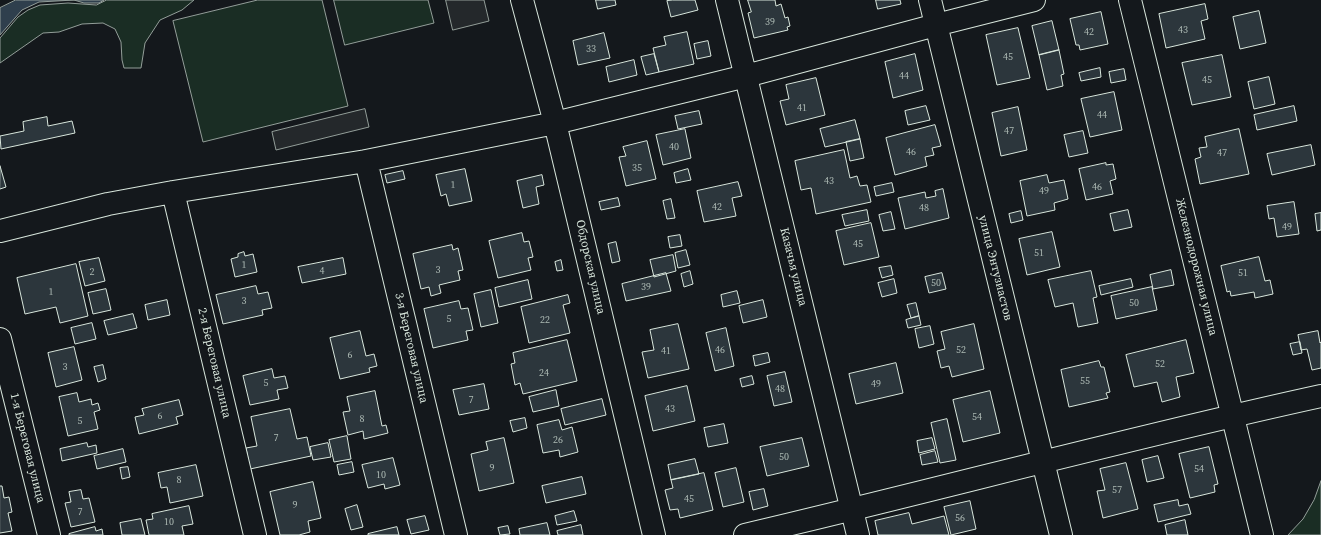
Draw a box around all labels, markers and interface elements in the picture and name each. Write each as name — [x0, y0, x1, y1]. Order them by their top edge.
house number: 39 — [765, 16, 775, 28]
house number: 43 — [1178, 24, 1188, 36]
house number: 42 — [1084, 26, 1094, 38]
house number: 33 — [586, 43, 596, 55]
house number: 45 — [1003, 51, 1013, 63]
house number: 44 — [899, 70, 909, 82]
house number: 45 — [1202, 74, 1212, 86]
house number: 41 — [797, 102, 807, 114]
house number: 44 — [1097, 109, 1107, 121]
house number: 47 — [1004, 125, 1014, 137]
house number: 40 — [669, 141, 679, 153]
house number: 46 — [906, 146, 916, 158]
house number: 47 — [1217, 147, 1227, 159]
house number: 35 — [632, 162, 642, 174]
house number: 43 — [824, 175, 834, 187]
house number: 1 — [451, 179, 455, 191]
house number: 46 — [1092, 181, 1102, 193]
house number: 49 — [1039, 185, 1049, 197]
street label: Железнодорожная улица — [1172, 197, 1220, 337]
house number: 42 — [712, 201, 722, 213]
house number: 48 — [919, 202, 929, 214]
street label: улица Энтузиастов — [975, 214, 1015, 322]
street label: Обдорская улица — [572, 218, 608, 316]
house number: 49 — [1282, 221, 1292, 233]
street label: Казачья улица — [776, 226, 810, 308]
house number: 45 — [853, 238, 863, 250]
house number: 51 — [1034, 247, 1044, 259]
house number: 1 — [242, 259, 246, 271]
house number: 3 — [436, 264, 440, 276]
house number: 4 — [320, 265, 324, 277]
house number: 2 — [90, 266, 94, 278]
house number: 51 — [1238, 267, 1248, 279]
house number: 50 — [931, 277, 941, 289]
house number: 39 — [641, 281, 651, 293]
house number: 1 — [49, 286, 53, 298]
street label: 3-я Береговая улица — [391, 291, 431, 405]
house number: 3 — [242, 295, 246, 307]
house number: 50 — [1129, 297, 1139, 309]
street label: 2-я Береговая улица — [194, 306, 234, 420]
house number: 5 — [447, 313, 451, 325]
house number: 22 — [540, 314, 550, 326]
house number: 46 — [715, 344, 725, 356]
house number: 52 — [956, 344, 966, 356]
house number: 41 — [661, 345, 671, 357]
house number: 6 — [348, 349, 352, 361]
house number: 52 — [1155, 358, 1165, 370]
house number: 3 — [63, 361, 67, 373]
house number: 24 — [539, 367, 549, 379]
house number: 55 — [1080, 375, 1090, 387]
house number: 5 — [264, 377, 268, 389]
house number: 49 — [871, 378, 881, 390]
house number: 48 — [775, 383, 785, 395]
street label: 1-я Береговая улица — [6, 392, 48, 504]
house number: 7 — [469, 394, 473, 406]
house number: 43 — [665, 403, 675, 415]
house number: 6 — [158, 410, 162, 422]
house number: 54 — [972, 411, 982, 423]
house number: 8 — [360, 413, 364, 425]
house number: 5 — [78, 415, 82, 427]
house number: 7 — [274, 432, 278, 444]
house number: 26 — [553, 434, 563, 446]
house number: 50 — [779, 451, 789, 463]
house number: 9 — [490, 462, 494, 474]
house number: 54 — [1194, 463, 1204, 475]
house number: 10 — [376, 469, 386, 481]
house number: 8 — [177, 474, 181, 486]
house number: 57 — [1112, 484, 1122, 496]
house number: 45 — [684, 493, 694, 505]
house number: 9 — [293, 499, 297, 511]
house number: 7 — [78, 506, 82, 518]
house number: 56 — [955, 512, 965, 524]
house number: 10 — [164, 516, 174, 528]

